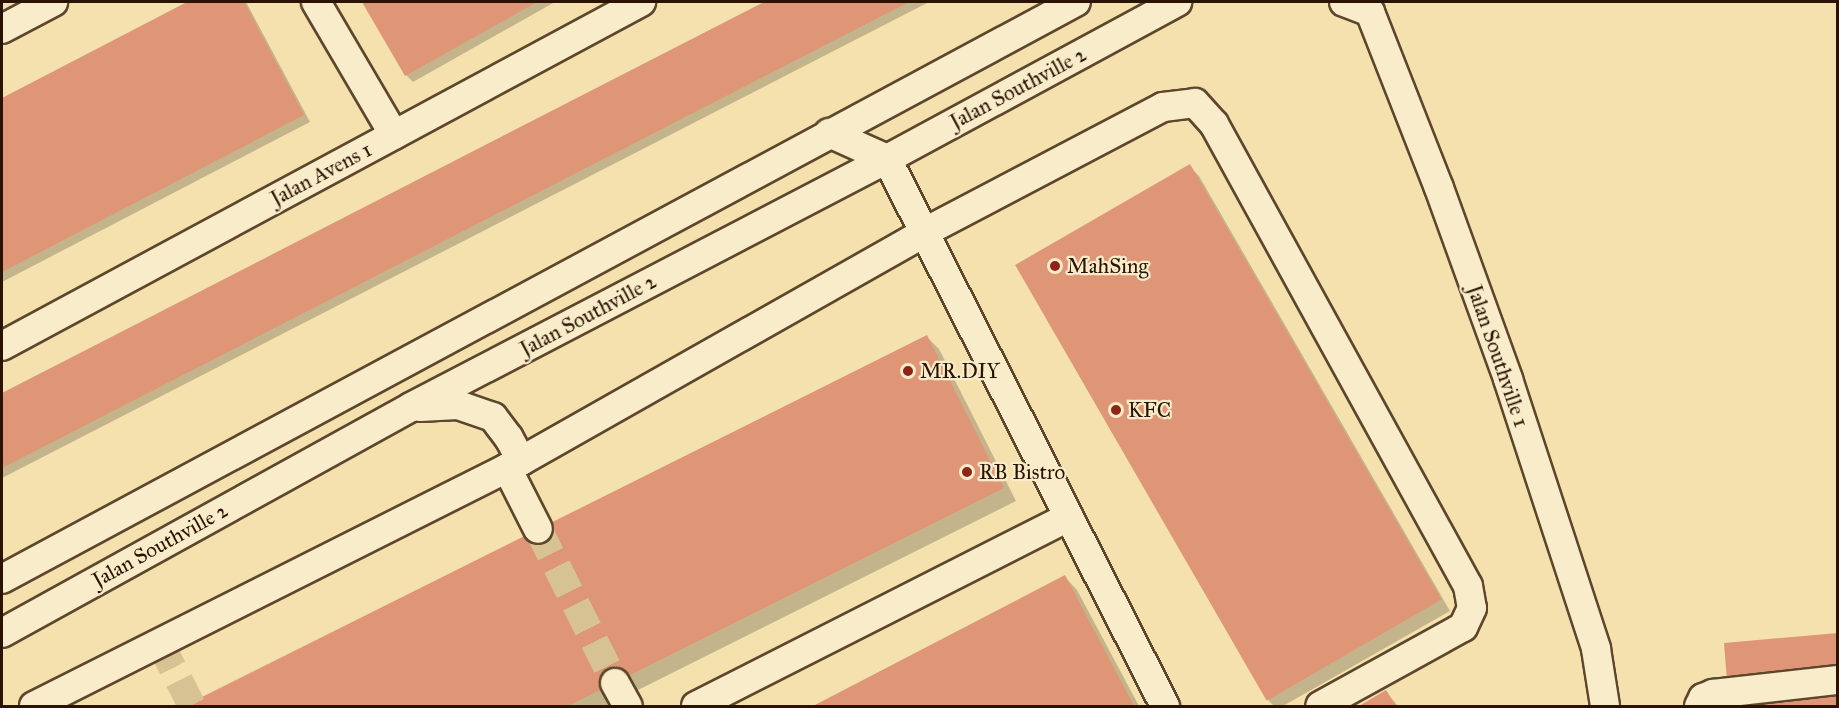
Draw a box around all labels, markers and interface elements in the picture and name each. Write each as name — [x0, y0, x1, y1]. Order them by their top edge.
street label: Jalan Southville 2 — [945, 41, 1091, 135]
street label: Jalan Avens 1 — [266, 137, 376, 211]
place label: MahSing — [1067, 253, 1148, 279]
marker: MahSing — [1048, 259, 1062, 273]
street label: Jalan Southville 2 — [515, 268, 661, 362]
street label: Jalan Southville 1 — [1462, 282, 1534, 430]
place label: MR.DIY — [920, 358, 1000, 384]
marker: MR.DIY — [901, 364, 915, 378]
place label: KFC — [1128, 397, 1171, 423]
marker: KFC — [1109, 403, 1123, 417]
place label: RB Bistro — [979, 459, 1065, 485]
marker: RB Bistro — [960, 465, 974, 479]
street label: Jalan Southville 2 — [88, 497, 232, 593]

